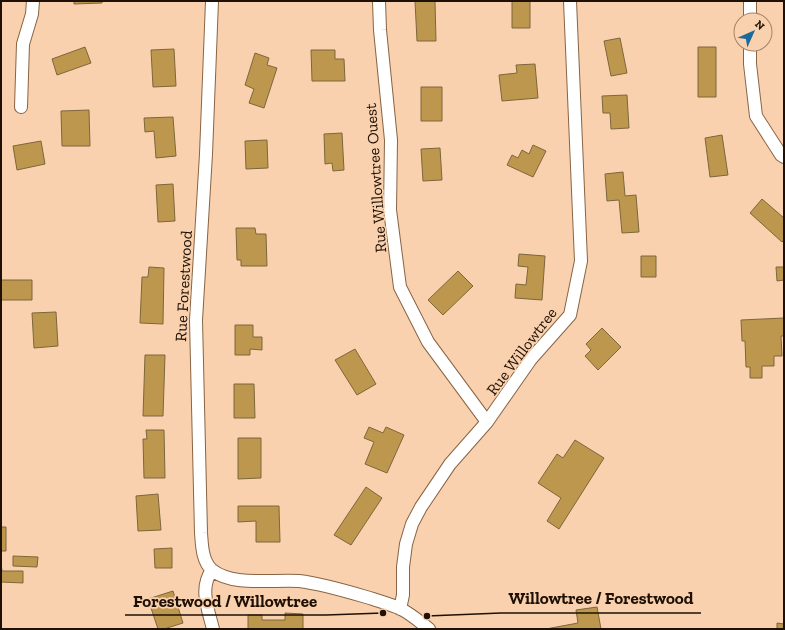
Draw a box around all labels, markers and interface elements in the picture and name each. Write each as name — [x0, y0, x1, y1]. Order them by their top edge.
north arrow — [733, 12, 773, 52]
text: N — [752, 18, 768, 33]
street label: Rue Willowtree Ouest — [361, 102, 390, 253]
street label: Rue Forestwood — [171, 230, 196, 342]
street label: Rue Willowtree — [482, 304, 561, 399]
callout: Willowtree / Forestwood — [501, 584, 701, 613]
callout: Forestwood / Willowtree — [125, 586, 326, 615]
text: Willowtree / Forestwood — [509, 588, 694, 608]
text: Forestwood / Willowtree — [133, 591, 317, 611]

